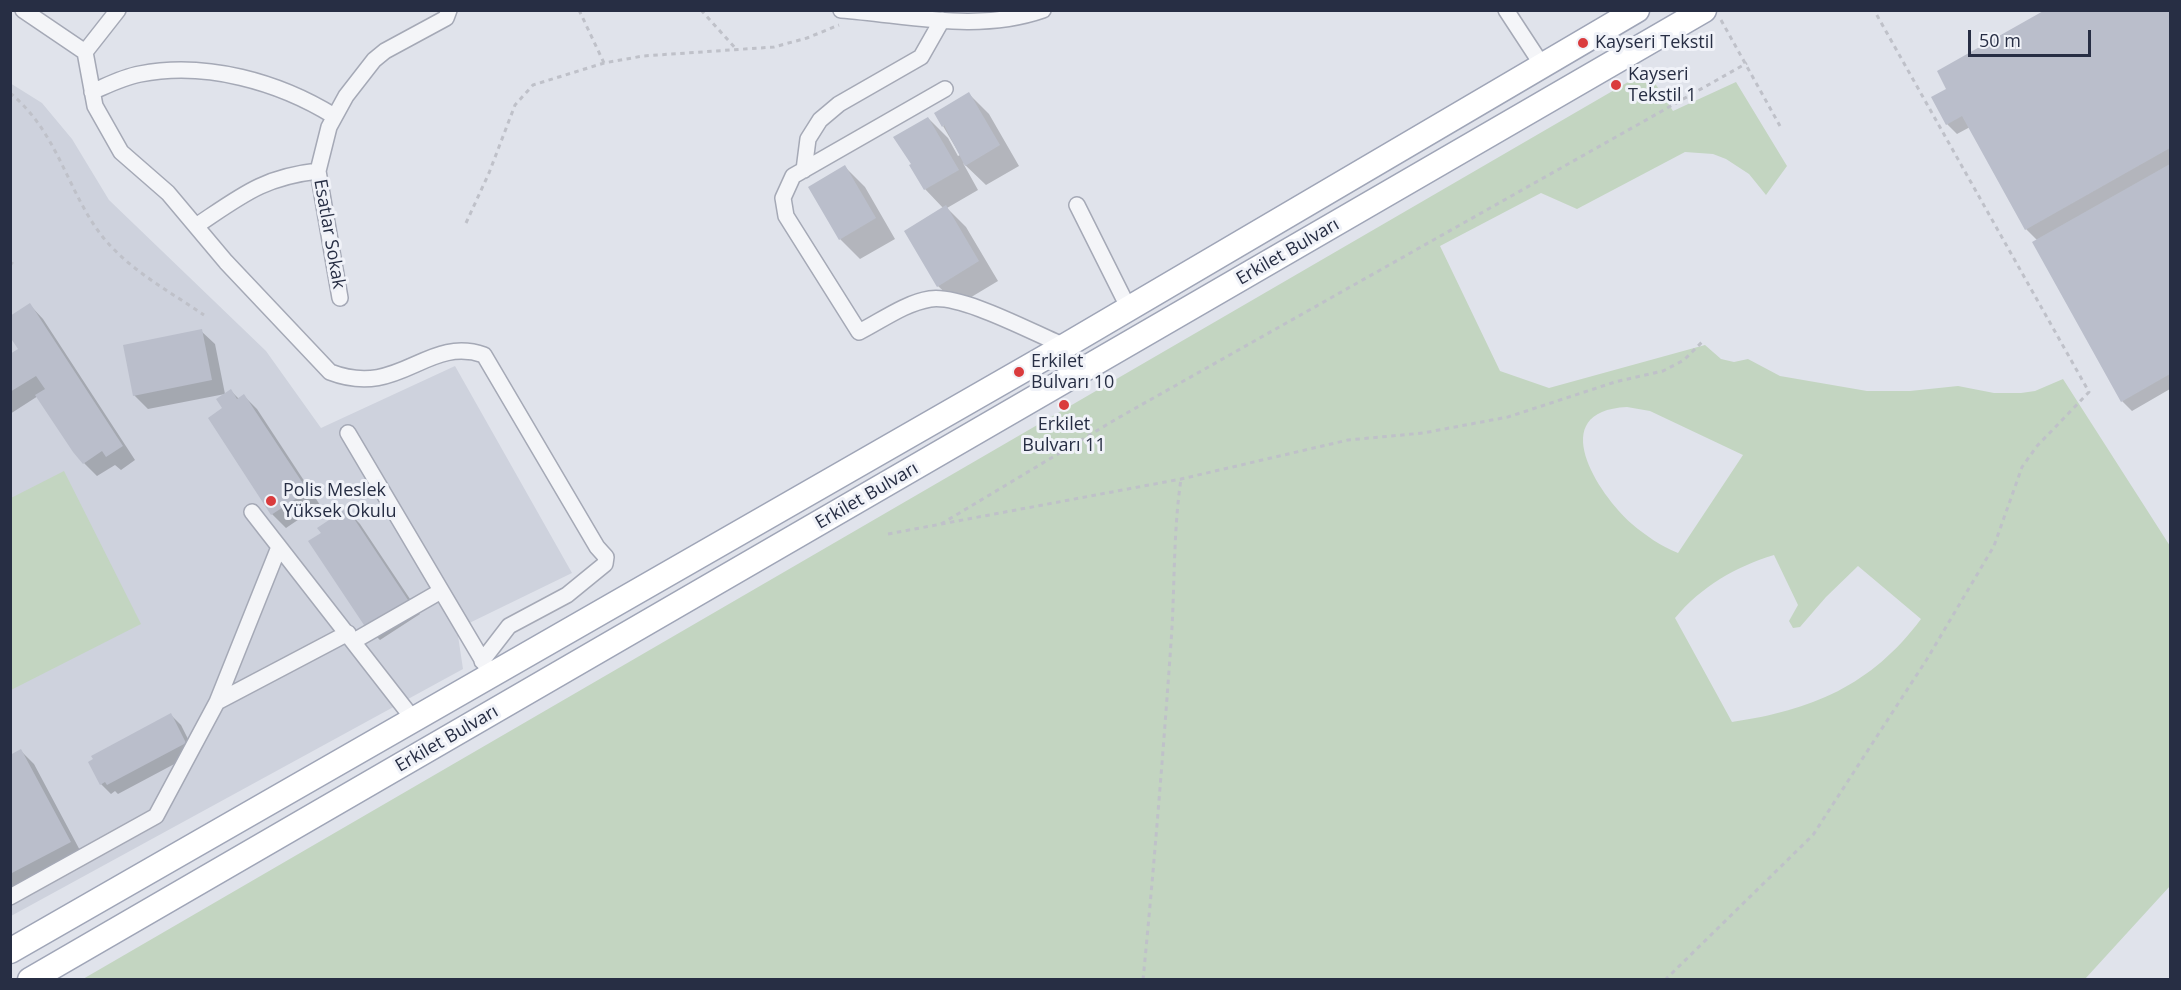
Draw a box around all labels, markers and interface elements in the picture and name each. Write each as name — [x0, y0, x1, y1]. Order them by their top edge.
scale bar — [1971, 18, 2094, 56]
text: 50 m — [1979, 28, 2021, 52]
place label: Kayseri Tekstil — [1595, 32, 1714, 54]
marker: Kayseri Tekstil — [1576, 36, 1590, 50]
place label: Kayseri Tekstil 1 — [1628, 64, 1697, 106]
marker: Kayseri Tekstil 1 — [1609, 78, 1623, 92]
street label: Esatlar Sokak — [309, 177, 349, 291]
street label: Erkilet Bulvarı — [1233, 214, 1343, 290]
place label: Erkilet Bulvarı 10 — [1031, 351, 1114, 394]
marker: Erkilet Bulvarı 10 — [1012, 365, 1026, 379]
marker: Erkilet Bulvarı 11 — [1057, 398, 1071, 412]
place label: Erkilet Bulvarı 11 — [1022, 414, 1106, 456]
street label: Erkilet Bulvarı — [812, 458, 922, 534]
place label: Polis Meslek Yüksek Okulu — [283, 480, 396, 522]
marker: Polis Meslek Yüksek Okulu — [264, 494, 278, 508]
street label: Erkilet Bulvarı — [392, 701, 502, 777]

